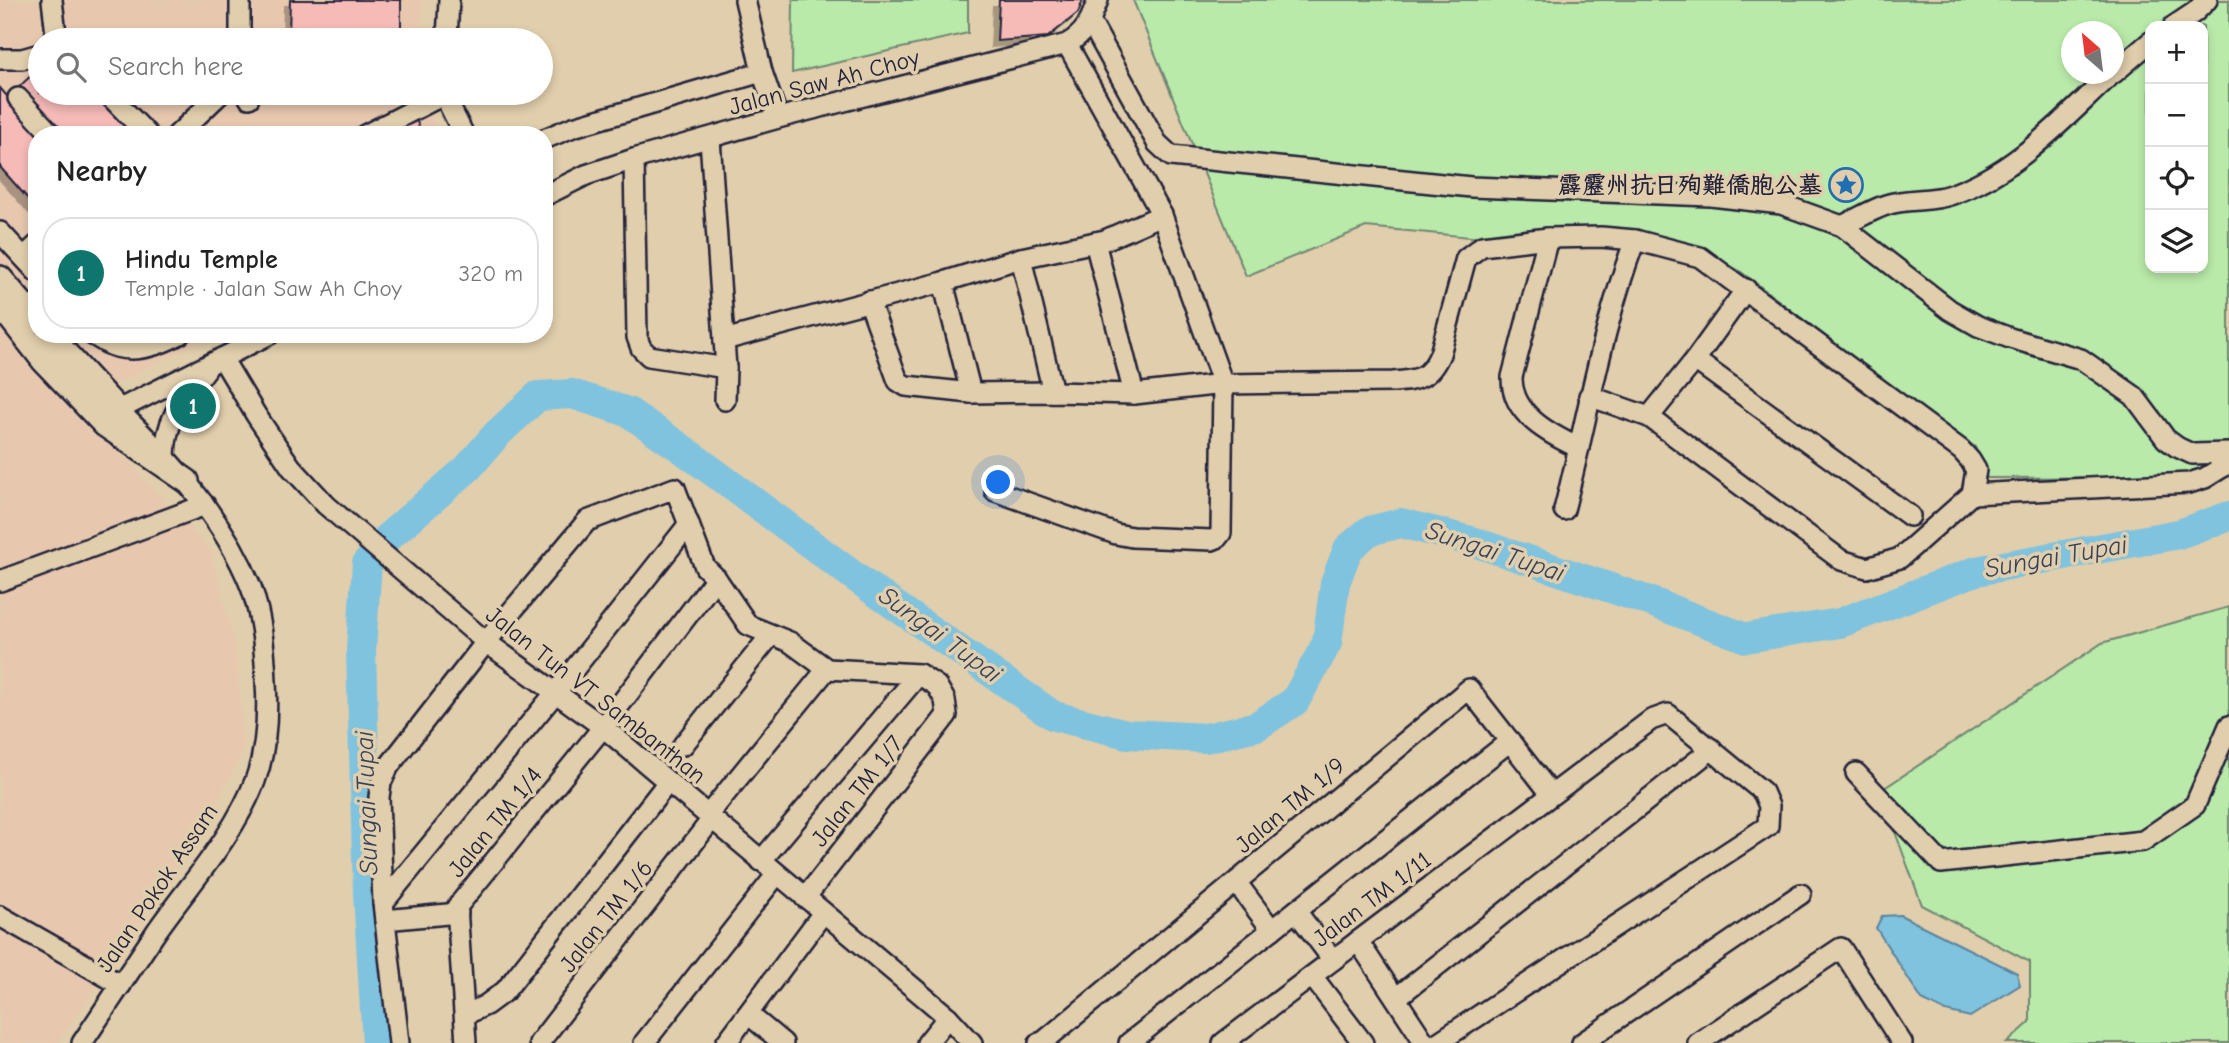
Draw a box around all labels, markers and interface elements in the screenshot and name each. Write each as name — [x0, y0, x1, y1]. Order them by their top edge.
north arrow — [2061, 21, 2124, 84]
map controls — [2145, 21, 2208, 273]
button: + — [2145, 21, 2208, 84]
search box — [28, 28, 553, 105]
street label: Jalan Saw Ah Choy — [726, 43, 923, 121]
icon: search — [52, 48, 90, 86]
text: Search here — [108, 52, 243, 82]
button: − — [2145, 84, 2208, 147]
button: locate — [2145, 147, 2208, 210]
text: Nearby — [56, 154, 147, 189]
place icon: 霹靂州抗日殉難僑胞公墓 — [1827, 166, 1865, 204]
place label: 霹靂州抗日殉難僑胞公墓 — [1558, 171, 1822, 199]
button: layers — [2145, 210, 2208, 273]
text: Hindu Temple — [125, 245, 278, 275]
text: 1 — [76, 260, 86, 287]
text: 320 m — [459, 260, 523, 287]
text: Temple · Jalan Saw Ah Choy — [125, 275, 402, 302]
pin: 1 — [170, 380, 216, 432]
your location — [981, 465, 1015, 499]
water label: Sungai Tupai — [1422, 515, 1569, 589]
water label: Sungai Tupai — [1982, 530, 2131, 584]
water label: Sungai Tupai — [873, 581, 1008, 690]
street label: Jalan Tun VT Sambanthan — [481, 601, 711, 789]
water label: Sungai Tupai — [349, 729, 385, 876]
street label: Jalan TM 1/7 — [805, 730, 909, 852]
street label: Jalan TM 1/9 — [1230, 751, 1350, 859]
street label: Jalan TM 1/4 — [442, 761, 548, 883]
street label: Jalan Pokok Assam — [90, 799, 224, 977]
street label: Jalan TM 1/11 — [1307, 846, 1437, 952]
street label: Jalan TM 1/6 — [554, 854, 658, 978]

